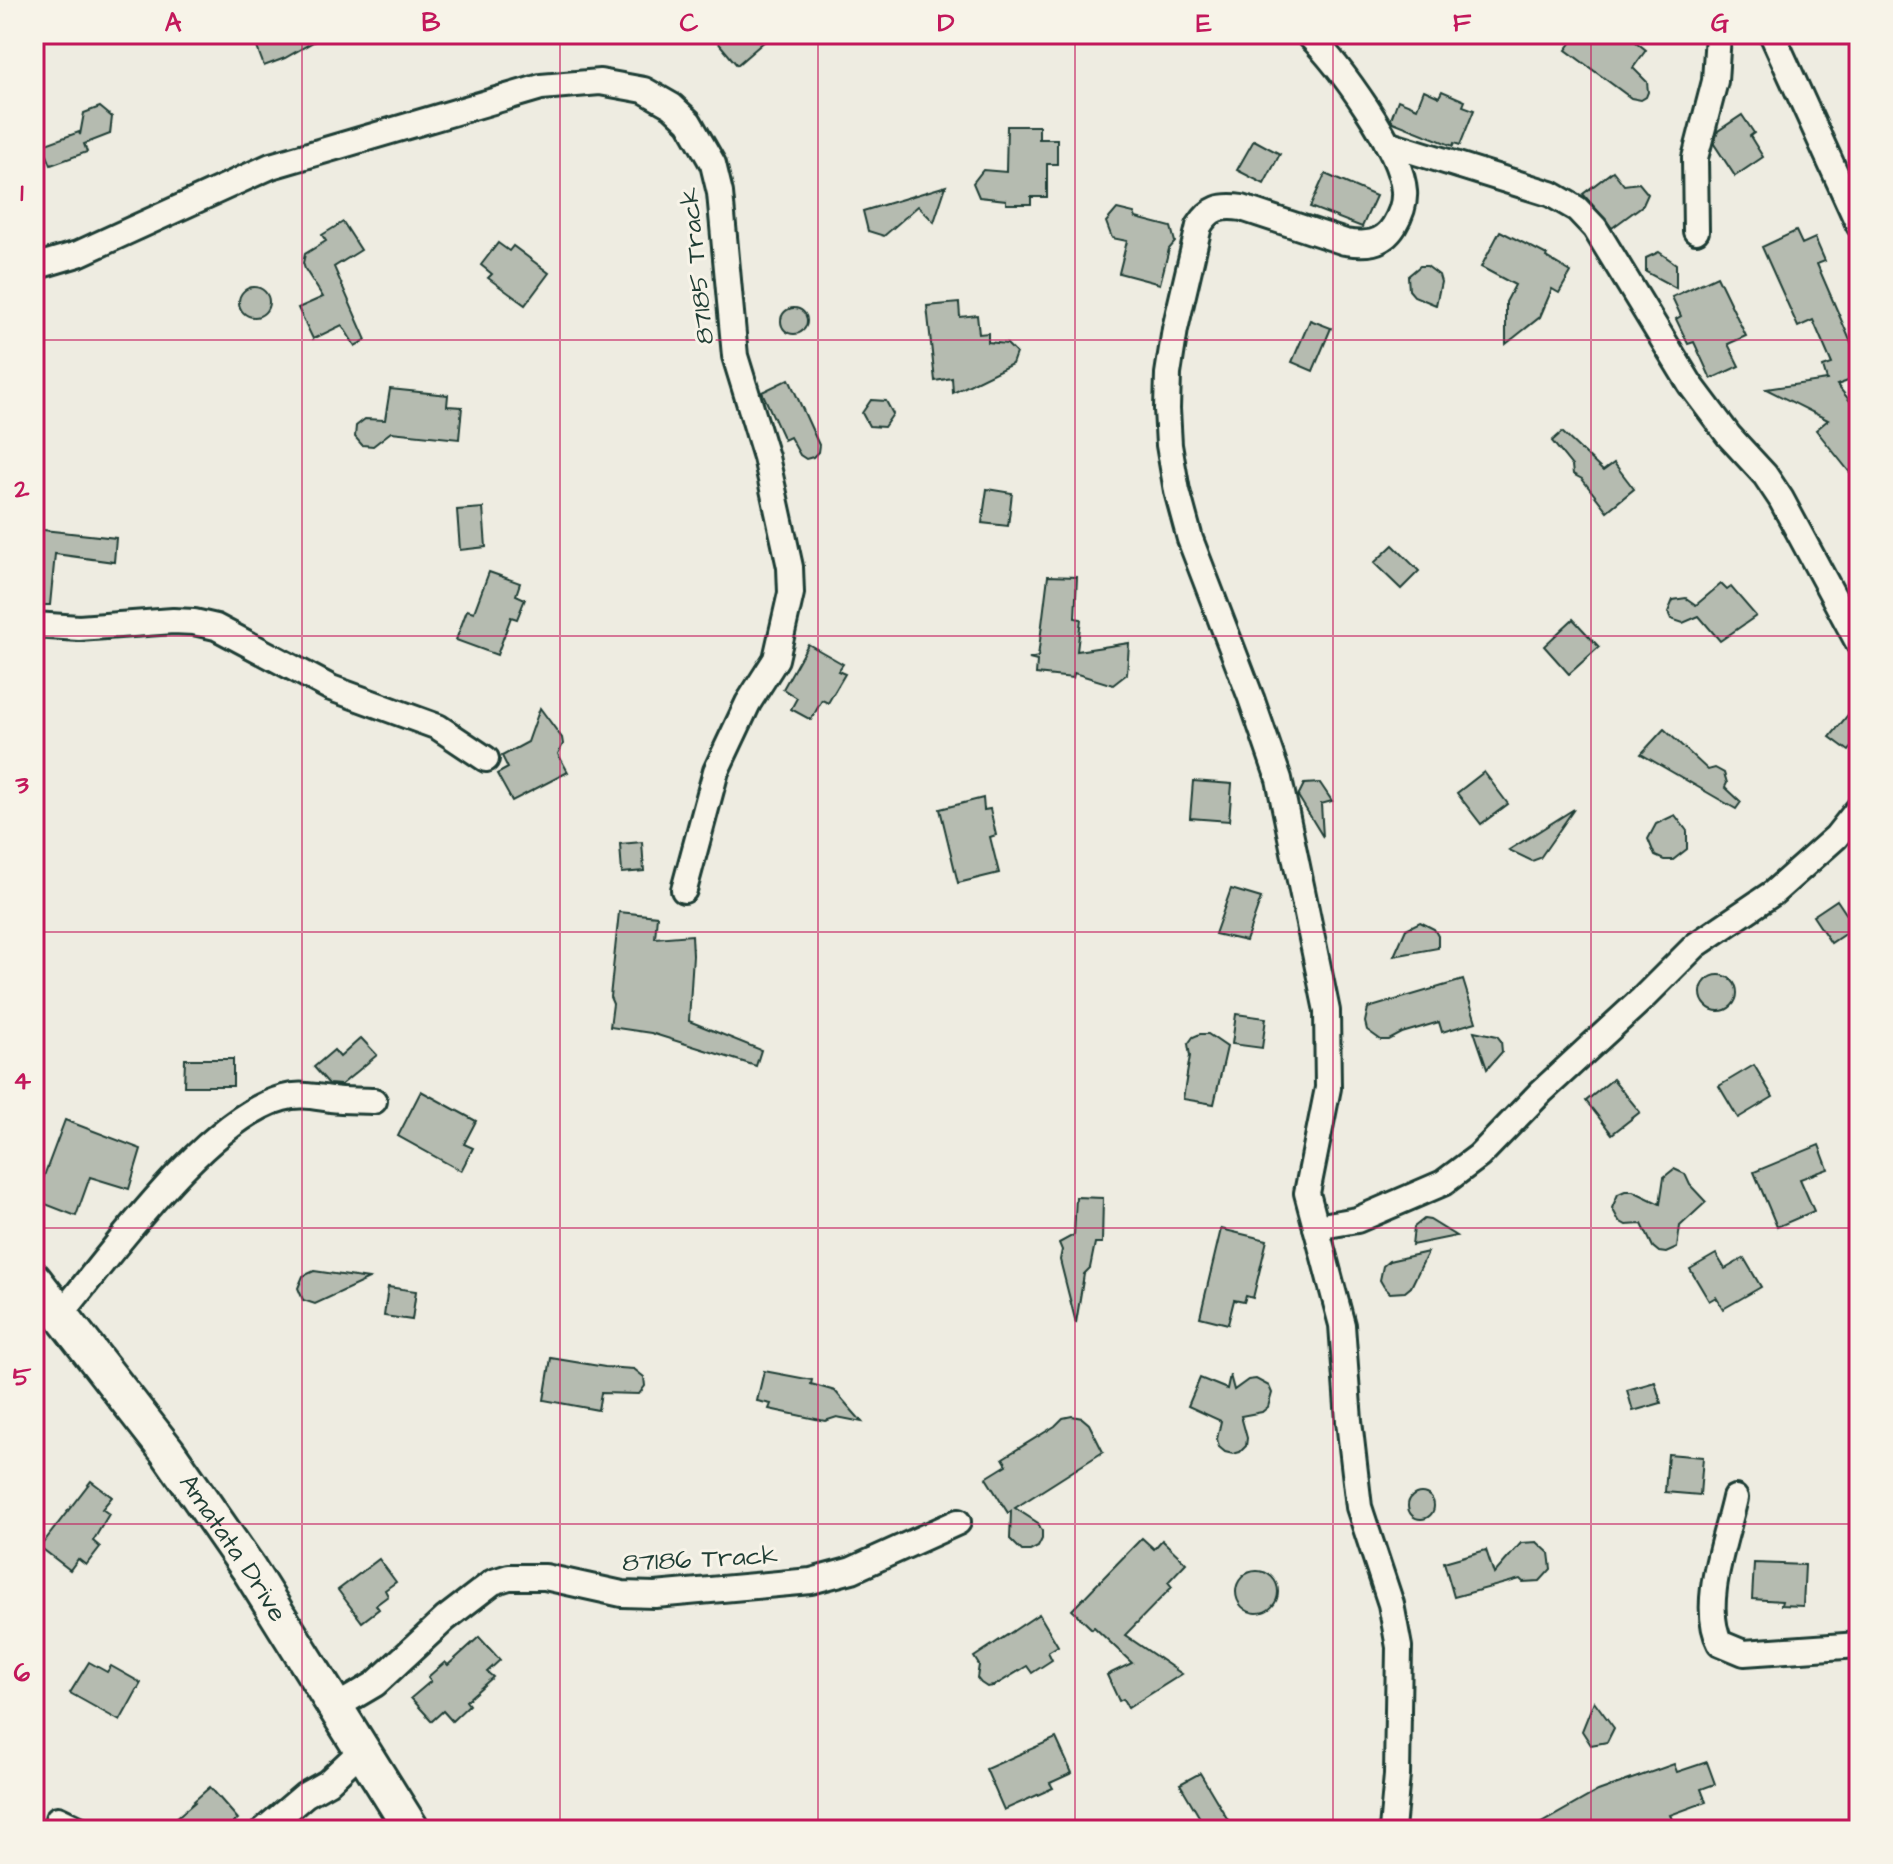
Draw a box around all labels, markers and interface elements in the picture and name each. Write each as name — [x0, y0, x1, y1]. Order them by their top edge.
text: A — [165, 5, 182, 41]
text: B — [422, 5, 441, 41]
text: C — [680, 5, 699, 41]
text: D — [938, 5, 955, 41]
text: E — [1196, 5, 1212, 41]
text: F — [1453, 5, 1472, 41]
text: G — [1711, 5, 1729, 41]
text: 1 — [20, 175, 24, 211]
street label: 87185 Track — [671, 185, 723, 346]
text: 2 — [14, 471, 30, 507]
text: 3 — [14, 767, 29, 803]
text: 4 — [13, 1063, 31, 1099]
text: 5 — [13, 1359, 32, 1395]
street label: Amatata Drive — [170, 1467, 296, 1629]
street label: 87186 Track — [621, 1537, 779, 1581]
text: 6 — [14, 1655, 31, 1691]

